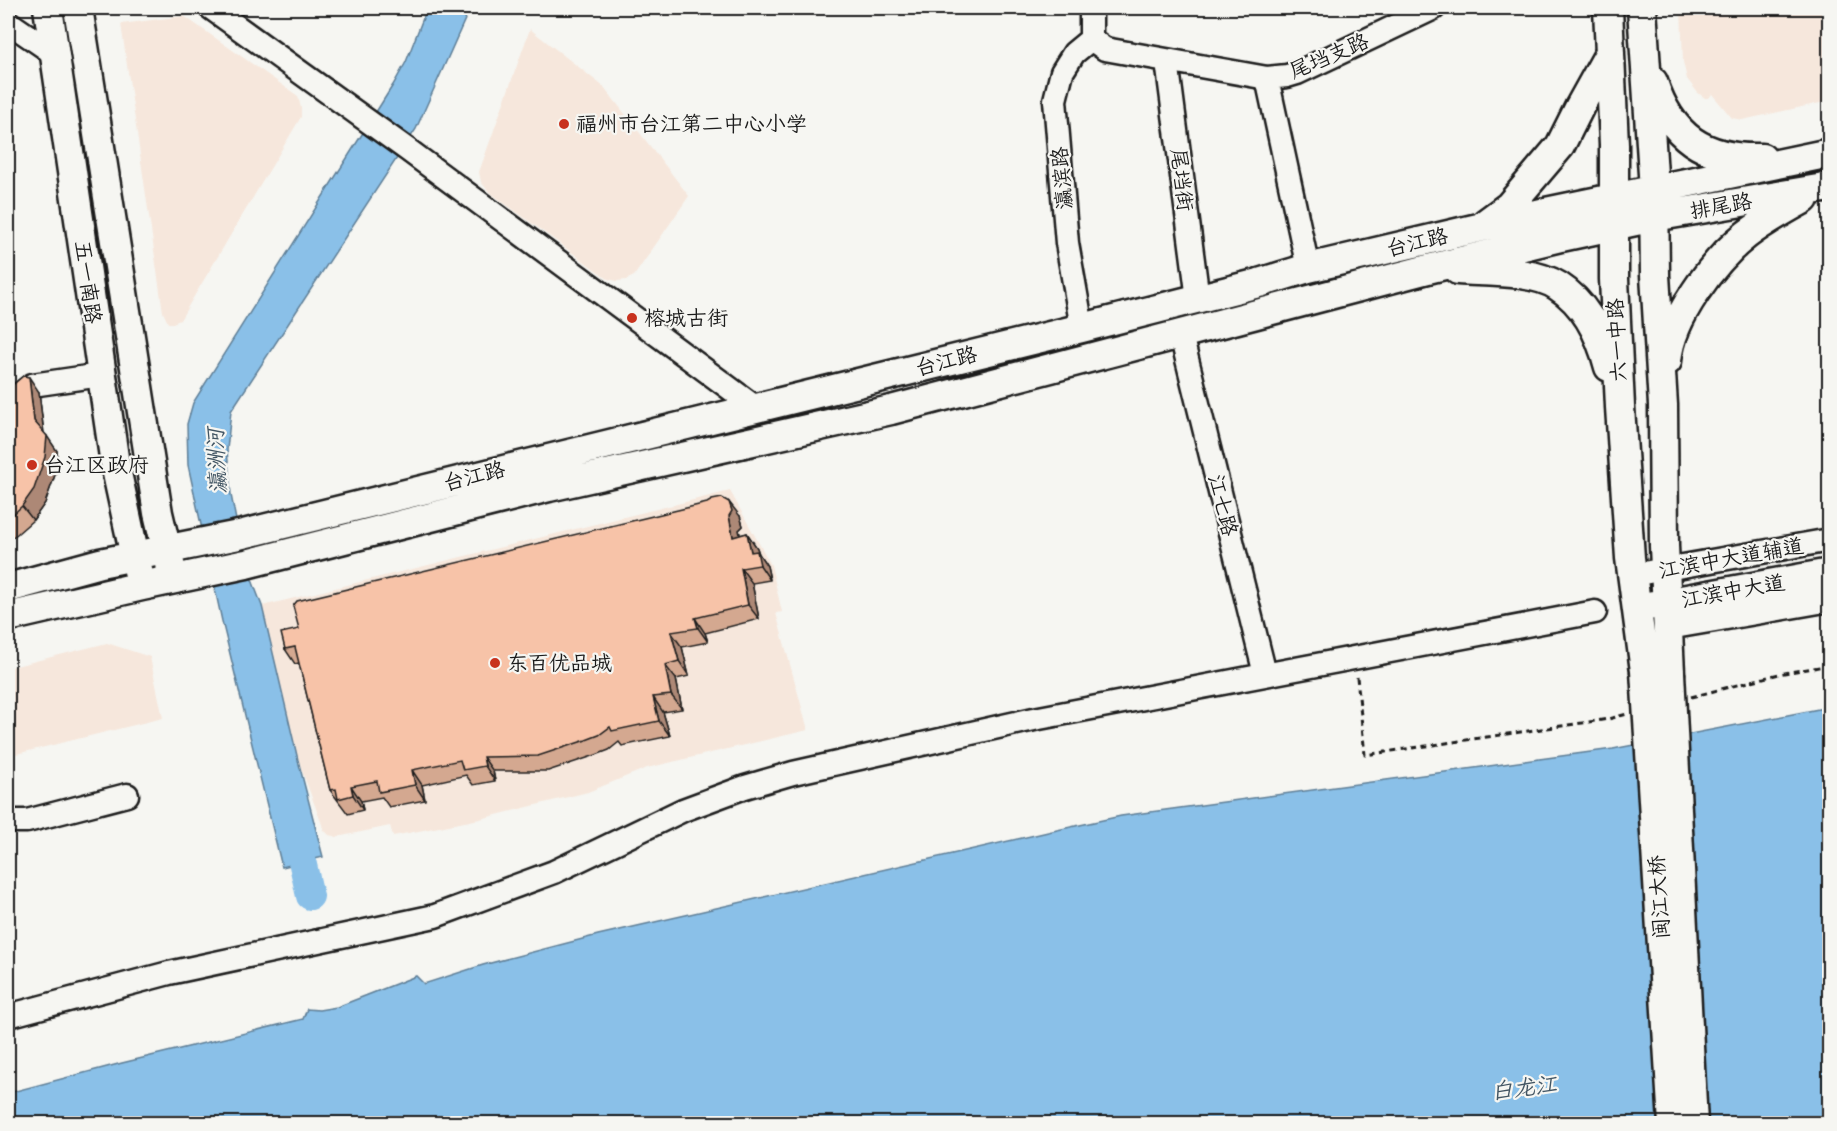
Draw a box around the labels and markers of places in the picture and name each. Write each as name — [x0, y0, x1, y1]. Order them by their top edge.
place label: 福州市台江第二中心小学 — [576, 112, 807, 136]
marker: 福州市台江第二中心小学 — [557, 117, 571, 131]
place label: 榕城古街 — [644, 306, 728, 330]
marker: 榕城古街 — [625, 311, 639, 325]
place label: 台江区政府 — [44, 453, 149, 477]
marker: 台江区政府 — [25, 458, 39, 472]
place label: 东百优品城 — [507, 651, 612, 675]
marker: 东百优品城 — [488, 656, 502, 670]

